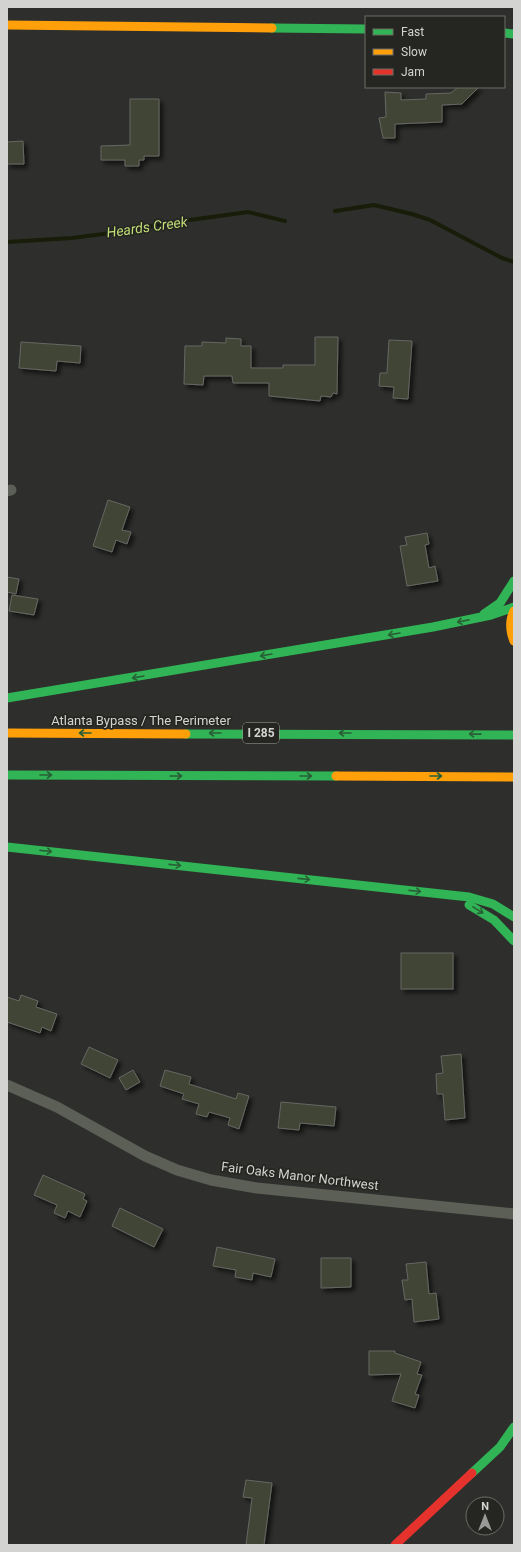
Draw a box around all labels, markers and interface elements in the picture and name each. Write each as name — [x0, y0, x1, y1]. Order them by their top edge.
legend — [365, 16, 505, 88]
text: Fast — [401, 25, 424, 39]
text: Slow — [401, 45, 427, 59]
text: Jam — [401, 65, 425, 79]
water label: Heards Creek — [106, 213, 190, 241]
one-way arrow — [457, 617, 470, 625]
one-way arrow — [388, 630, 401, 638]
one-way arrow — [260, 652, 273, 660]
one-way arrow — [132, 673, 145, 681]
street label: Atlanta Bypass / The Perimeter — [51, 713, 231, 728]
road number: I 285 — [243, 723, 279, 743]
one-way arrow — [79, 729, 92, 737]
one-way arrow — [209, 729, 222, 737]
one-way arrow — [339, 729, 352, 737]
one-way arrow — [469, 730, 482, 738]
one-way arrow — [39, 771, 52, 779]
one-way arrow — [169, 772, 182, 780]
one-way arrow — [299, 772, 312, 780]
one-way arrow — [429, 772, 442, 780]
one-way arrow — [39, 847, 52, 855]
one-way arrow — [168, 861, 181, 869]
one-way arrow — [297, 875, 310, 883]
one-way arrow — [408, 887, 421, 894]
one-way arrow — [472, 906, 483, 914]
street label: Fair Oaks Manor Northwest — [220, 1159, 380, 1193]
north arrow — [465, 1496, 505, 1536]
text: N — [481, 1500, 489, 1513]

